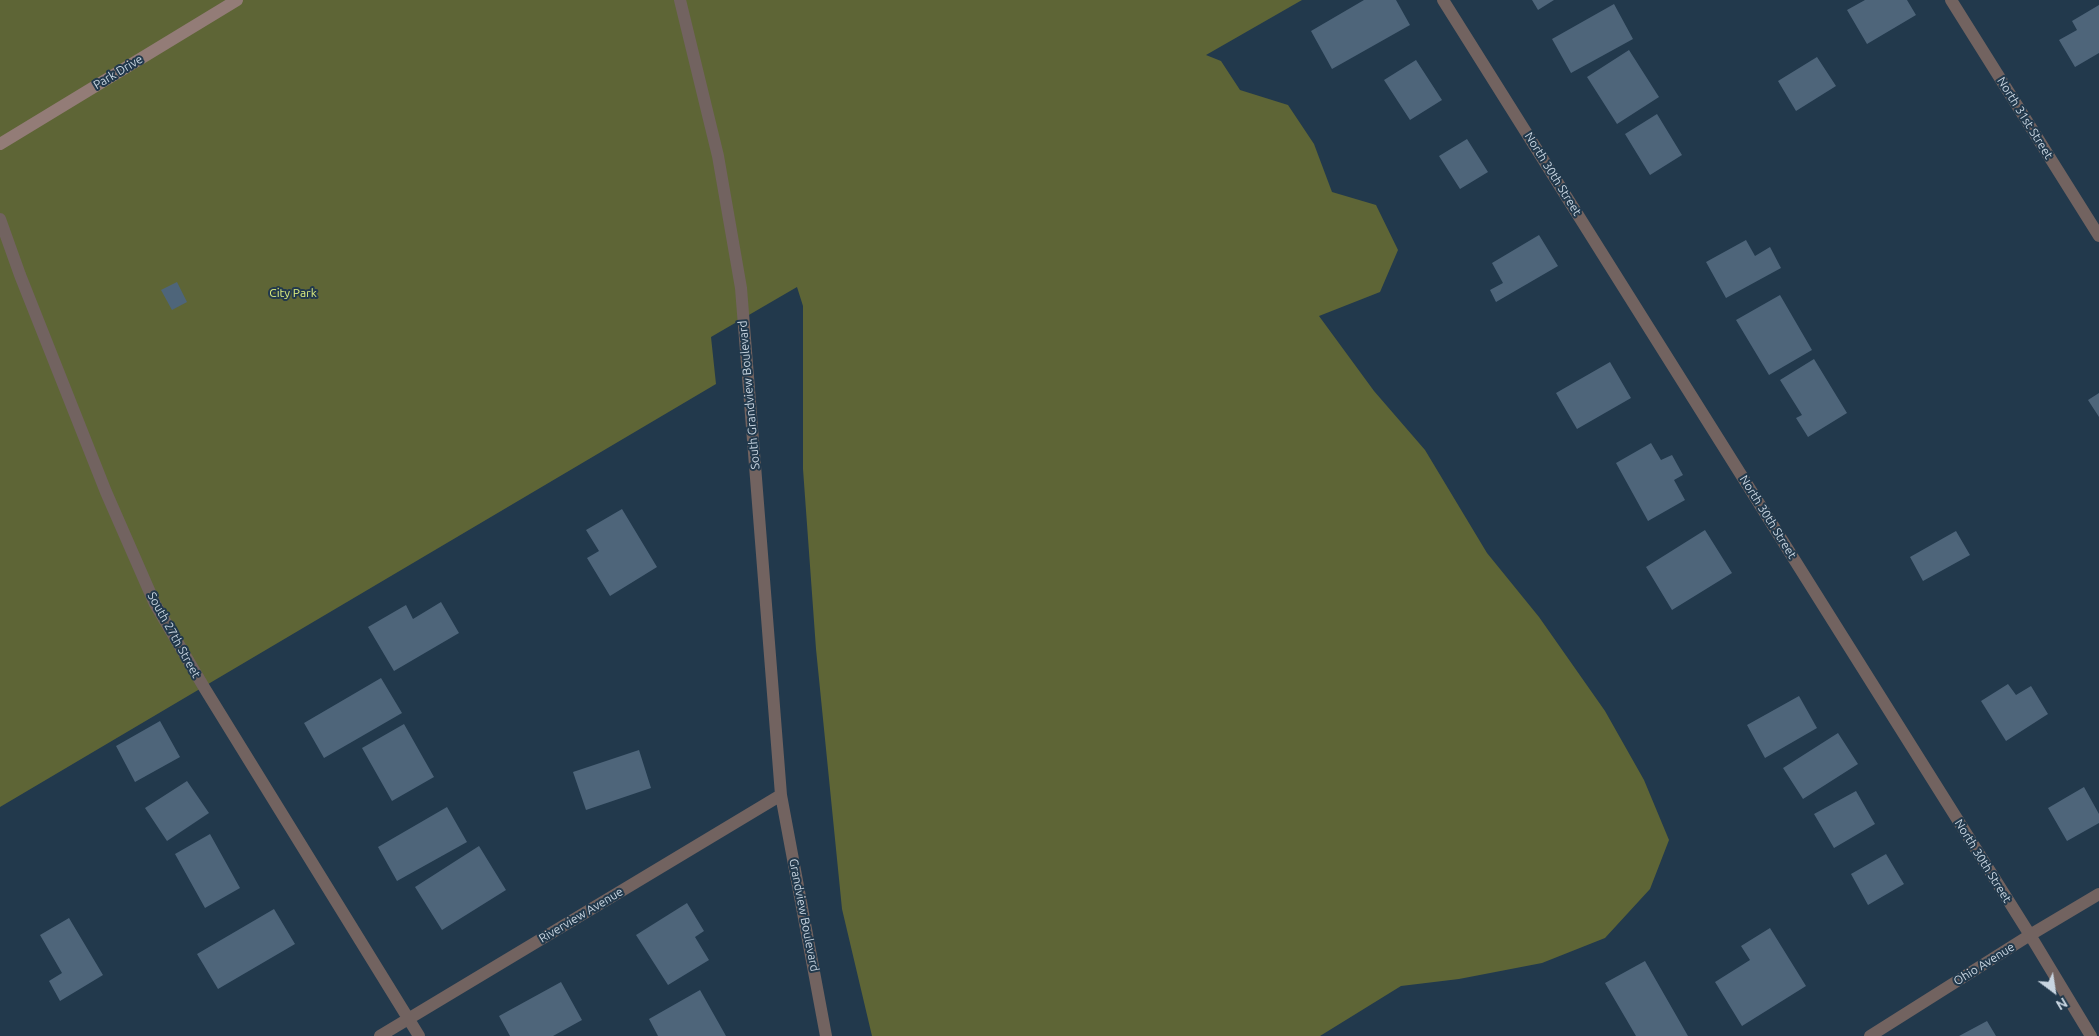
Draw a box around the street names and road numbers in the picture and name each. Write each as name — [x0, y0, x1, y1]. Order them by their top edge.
street label: Park Drive — [91, 52, 145, 92]
street label: North 31st Street — [1994, 74, 2056, 162]
street label: North 30th Street — [1522, 130, 1584, 218]
street label: South Grandview Boulevard — [735, 320, 763, 470]
street label: North 30th Street — [1737, 473, 1799, 561]
street label: South 27th Street — [144, 590, 204, 680]
street label: North 30th Street — [1952, 817, 2014, 905]
street label: Grandview Boulevard — [786, 857, 822, 973]
street label: Riverview Avenue — [536, 884, 626, 946]
street label: Ohio Avenue — [1951, 940, 2017, 988]

